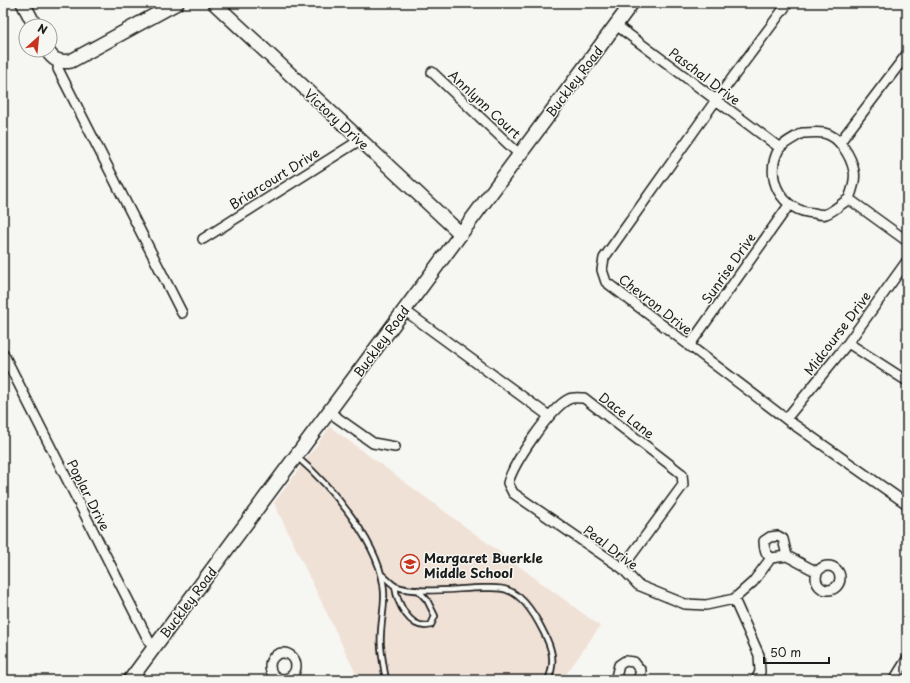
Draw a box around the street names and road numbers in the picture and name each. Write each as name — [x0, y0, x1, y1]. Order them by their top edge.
street label: Buckley Road — [541, 42, 607, 120]
street label: Paschal Drive — [665, 43, 745, 109]
street label: Annlynn Court — [445, 65, 525, 143]
street label: Victory Drive — [300, 84, 374, 154]
street label: Briarcourt Drive — [225, 143, 323, 213]
street label: Sunrise Drive — [697, 229, 759, 307]
street label: Chevron Drive — [615, 269, 697, 339]
street label: Midcourse Drive — [799, 287, 875, 379]
street label: Buckley Road — [349, 301, 413, 381]
street label: Dace Lane — [595, 387, 659, 443]
street label: Poplar Drive — [63, 456, 115, 534]
street label: Peal Drive — [580, 520, 642, 574]
street label: Buckley Road — [155, 563, 221, 641]

